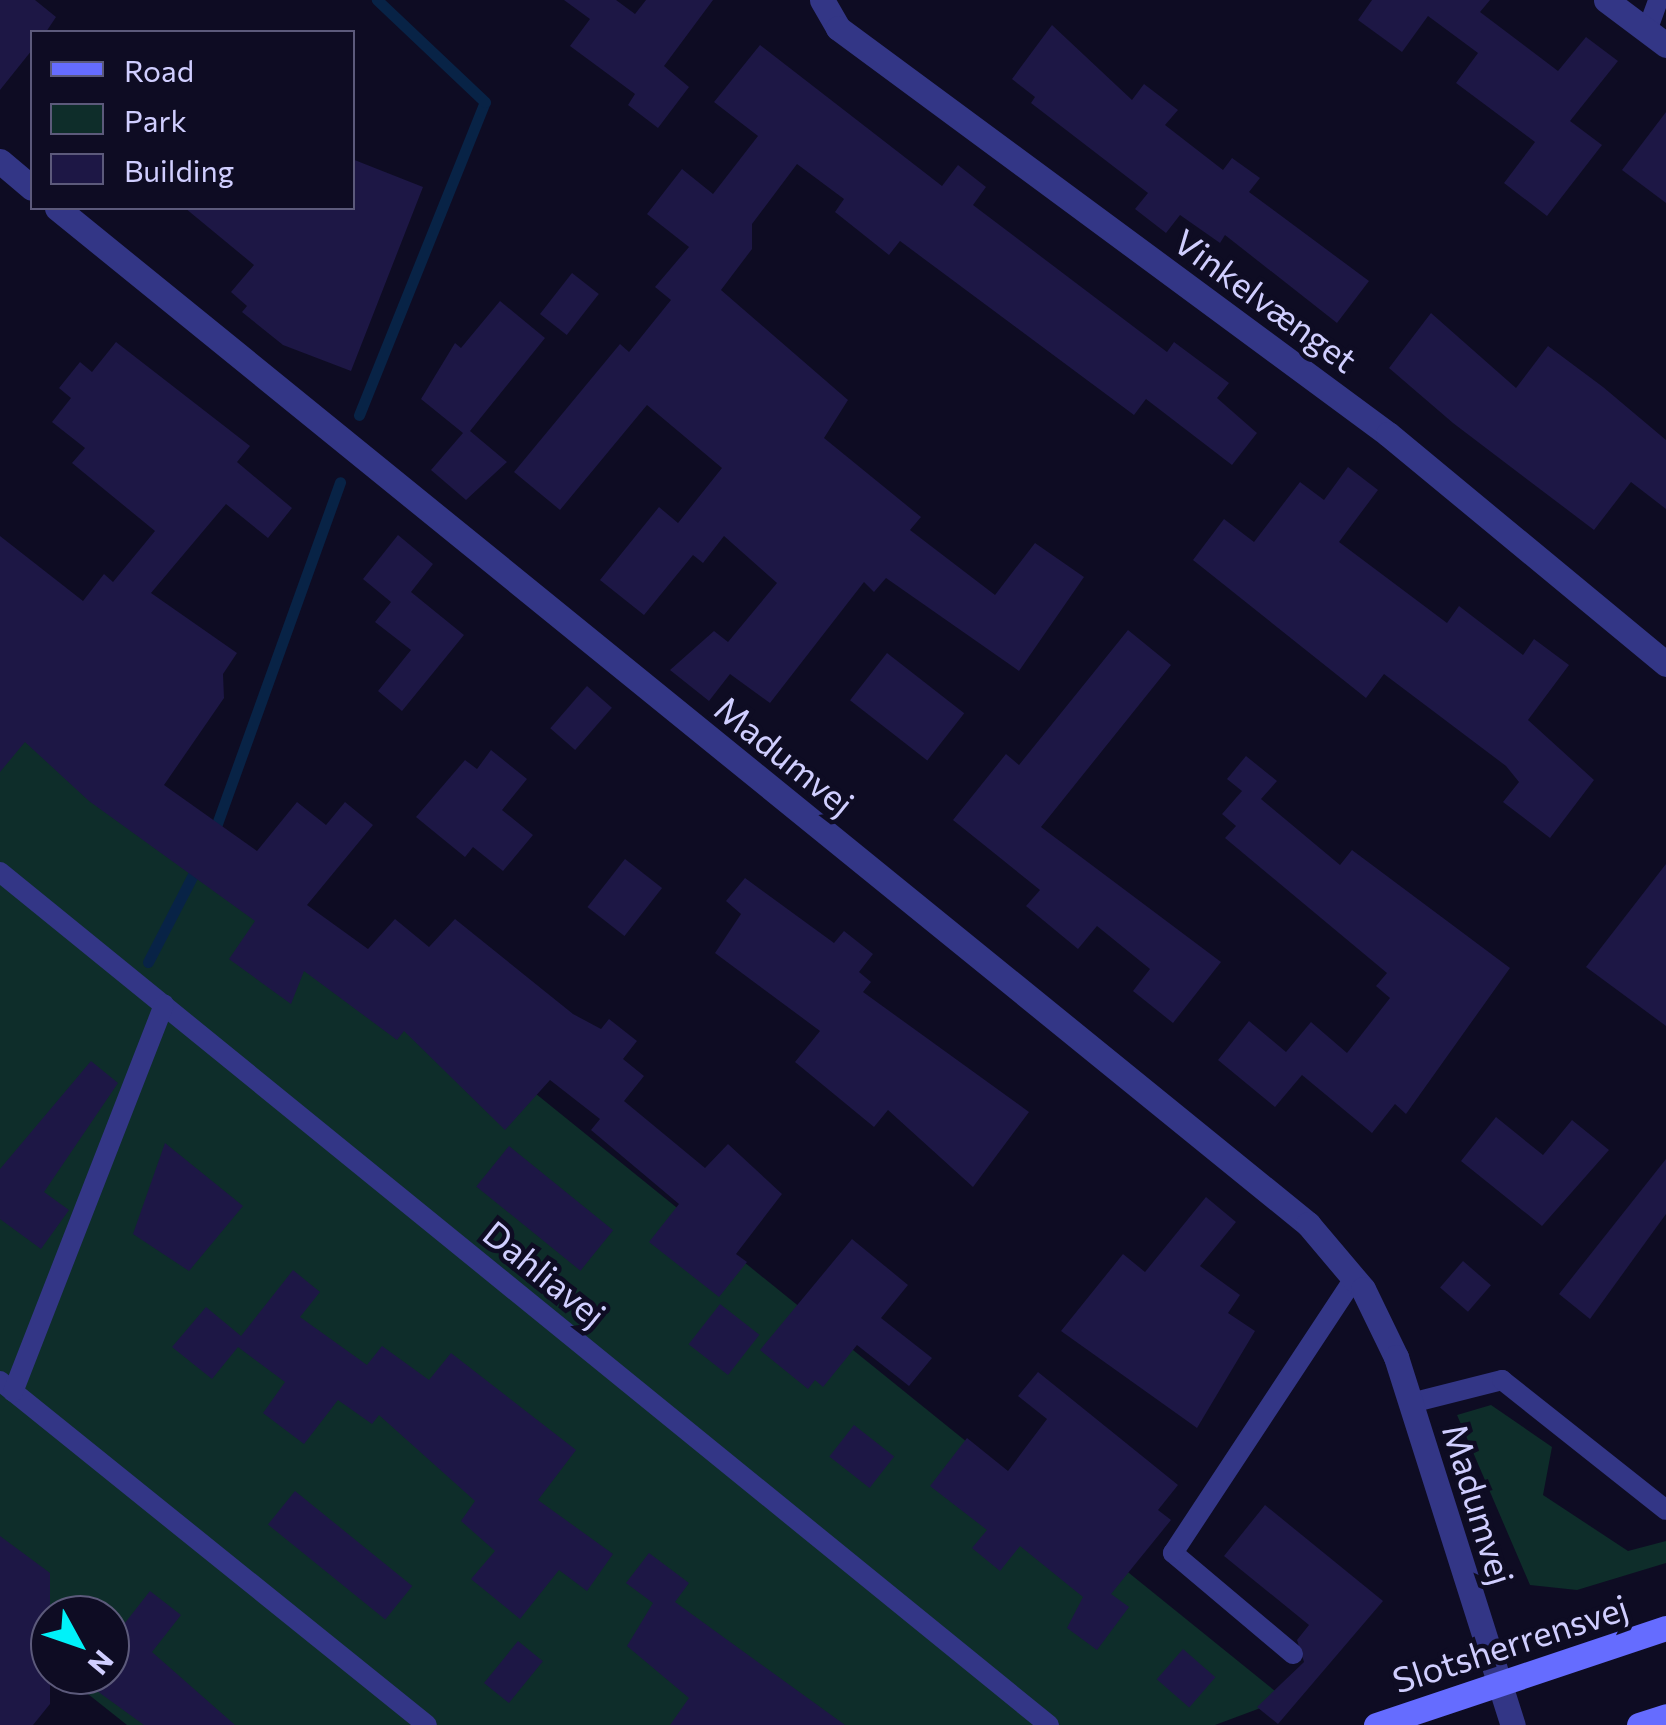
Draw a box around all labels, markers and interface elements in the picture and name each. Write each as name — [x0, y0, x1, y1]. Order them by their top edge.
legend — [30, 30, 355, 210]
text: Road — [124, 51, 194, 88]
text: Park — [124, 101, 187, 138]
text: Building — [124, 151, 234, 188]
street label: Vinkelvænget — [1166, 220, 1366, 380]
street label: Madumvej — [707, 686, 863, 824]
street label: Dahliavej — [476, 1211, 614, 1335]
street label: Madumvej — [1435, 1418, 1523, 1590]
street label: Slotsherrensvej — [1387, 1585, 1633, 1701]
north arrow — [30, 1595, 130, 1695]
text: N — [82, 1644, 121, 1682]

